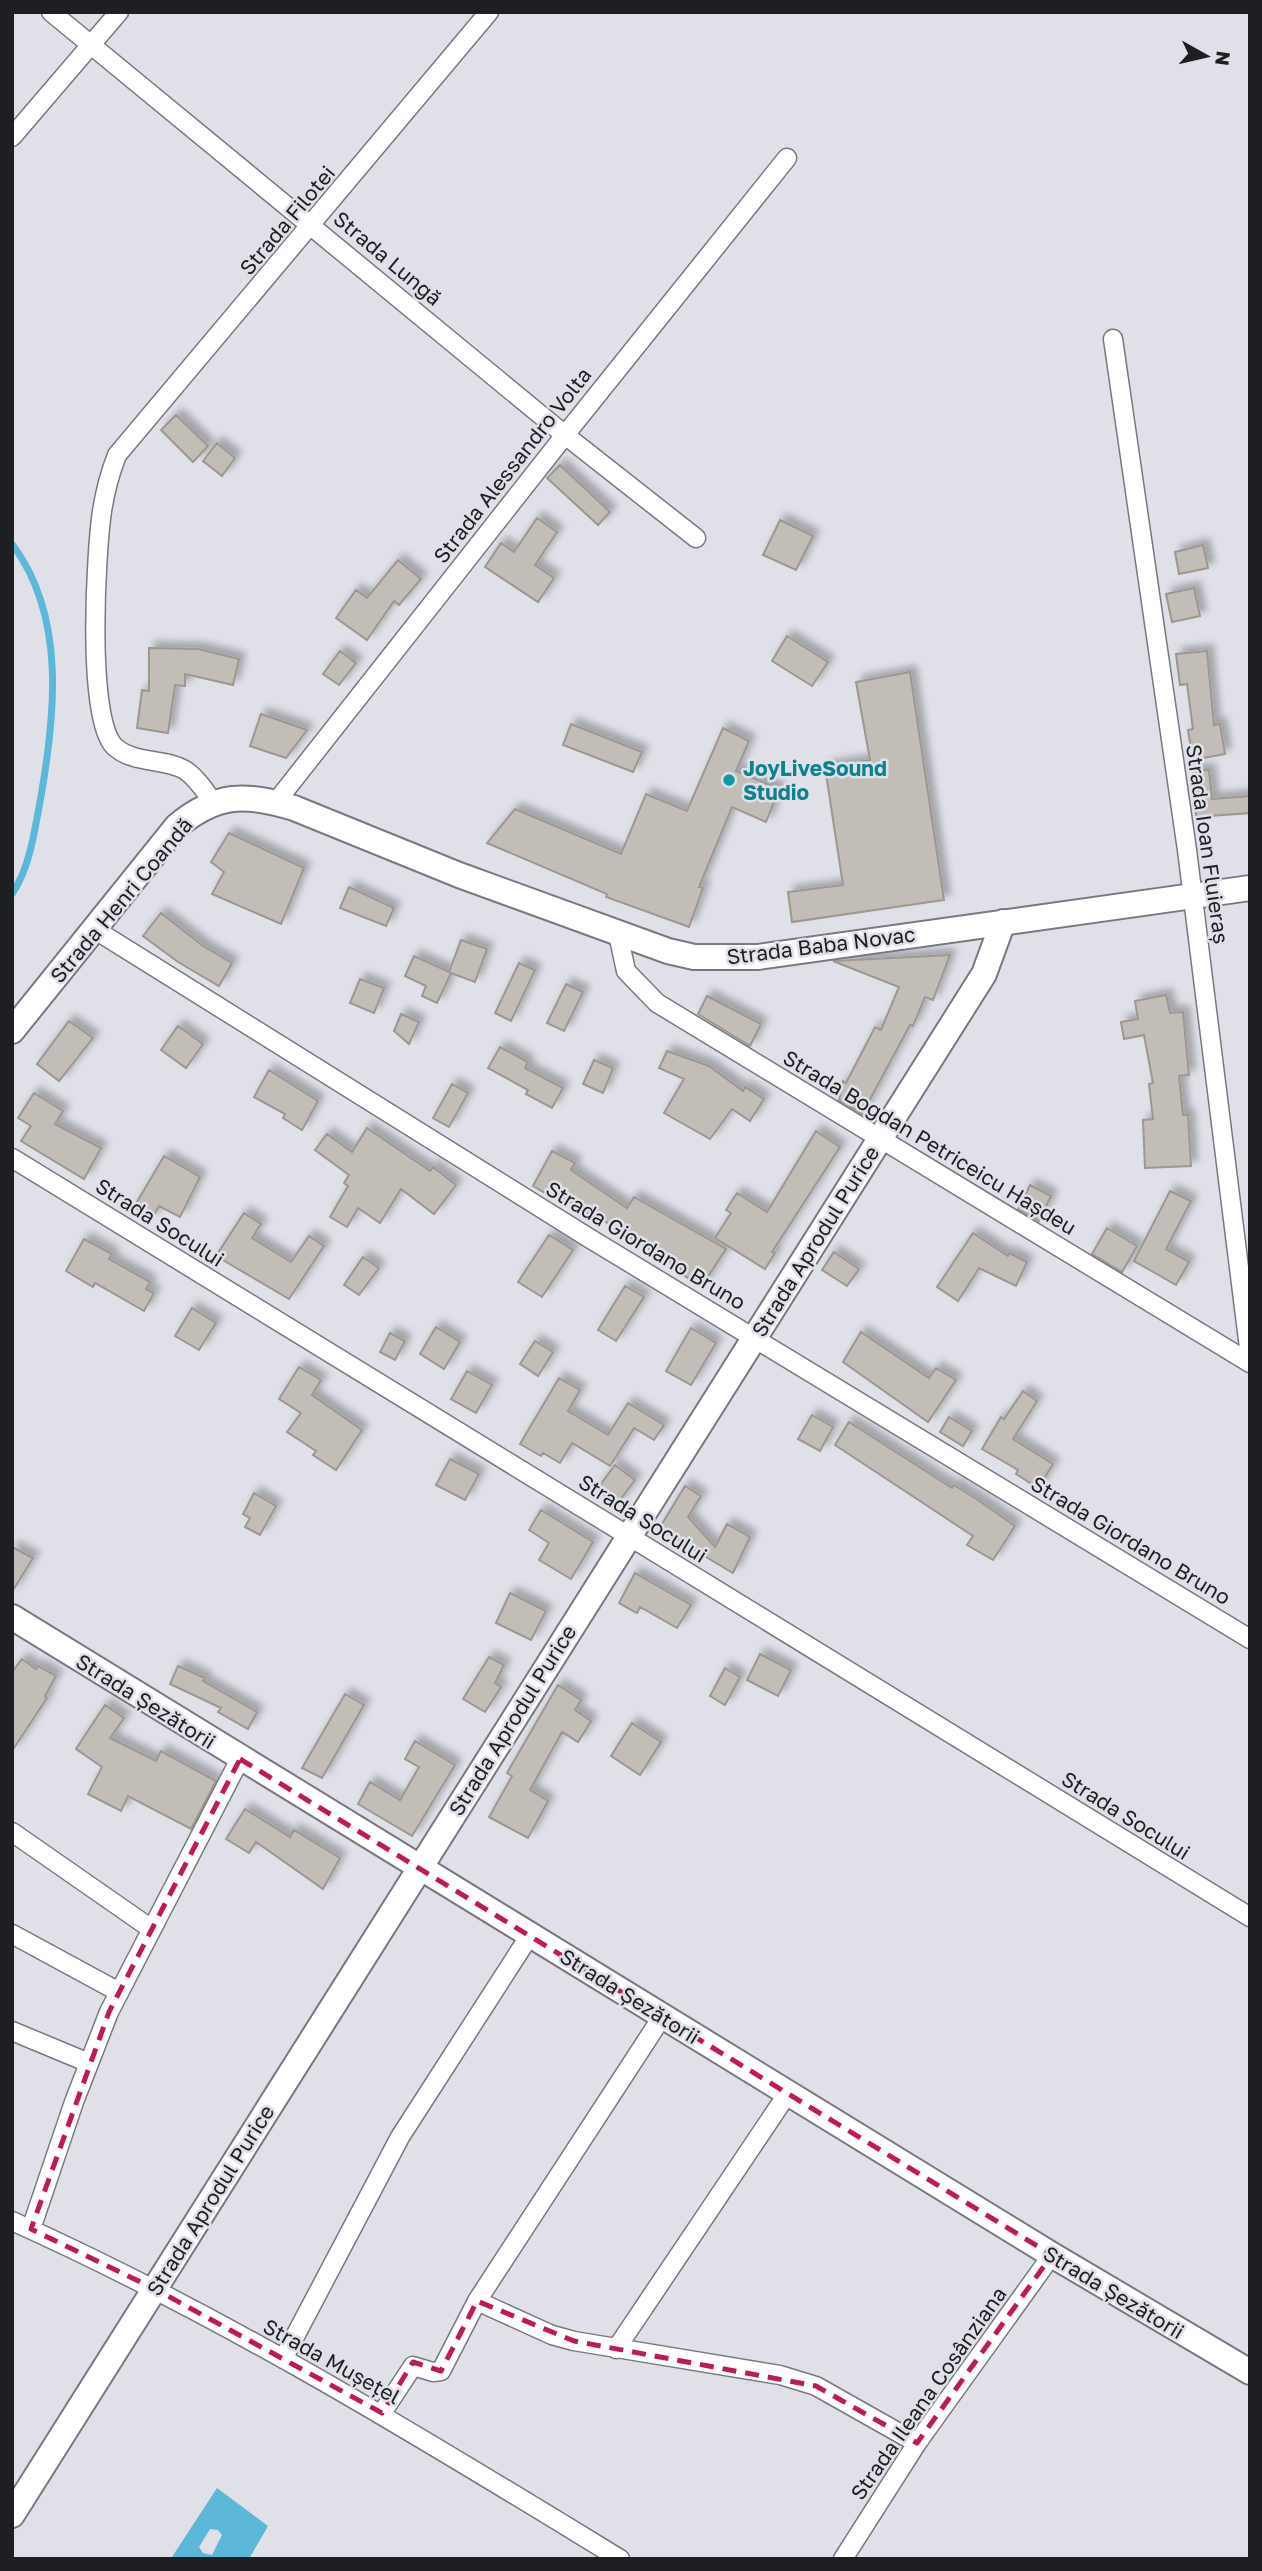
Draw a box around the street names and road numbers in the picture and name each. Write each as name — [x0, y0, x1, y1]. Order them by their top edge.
street label: Strada Filotei — [234, 160, 340, 280]
street label: Strada Lungă — [329, 205, 447, 311]
street label: Strada Alessandro Volta — [427, 362, 597, 568]
street label: Strada Ioan Fluieraș — [1181, 743, 1235, 945]
street label: Strada Henri Coandă — [44, 812, 198, 988]
street label: Strada Baba Novac — [725, 921, 917, 969]
street label: Strada Bogdan Petriceicu Hașdeu — [779, 1044, 1081, 1240]
street label: Strada Aprodul Purice — [746, 1141, 884, 1341]
street label: Strada Socului — [91, 1172, 229, 1272]
street label: Strada Giordano Bruno — [541, 1175, 751, 1315]
street label: Strada Socului — [574, 1468, 712, 1568]
street label: Strada Giordano Bruno — [1026, 1470, 1236, 1610]
street label: Strada Aprodul Purice — [443, 1620, 581, 1820]
street label: Strada Șezătorii — [71, 1648, 221, 1754]
street label: Strada Socului — [1057, 1765, 1195, 1865]
street label: Strada Șezătorii — [555, 1943, 705, 2049]
street label: Strada Aprodul Purice — [141, 2100, 279, 2300]
street label: Strada Șezătorii — [1039, 2240, 1189, 2344]
street label: Strada Ileana Cosânziana — [844, 2281, 1012, 2505]
street label: Strada Mușețel — [259, 2313, 405, 2409]

